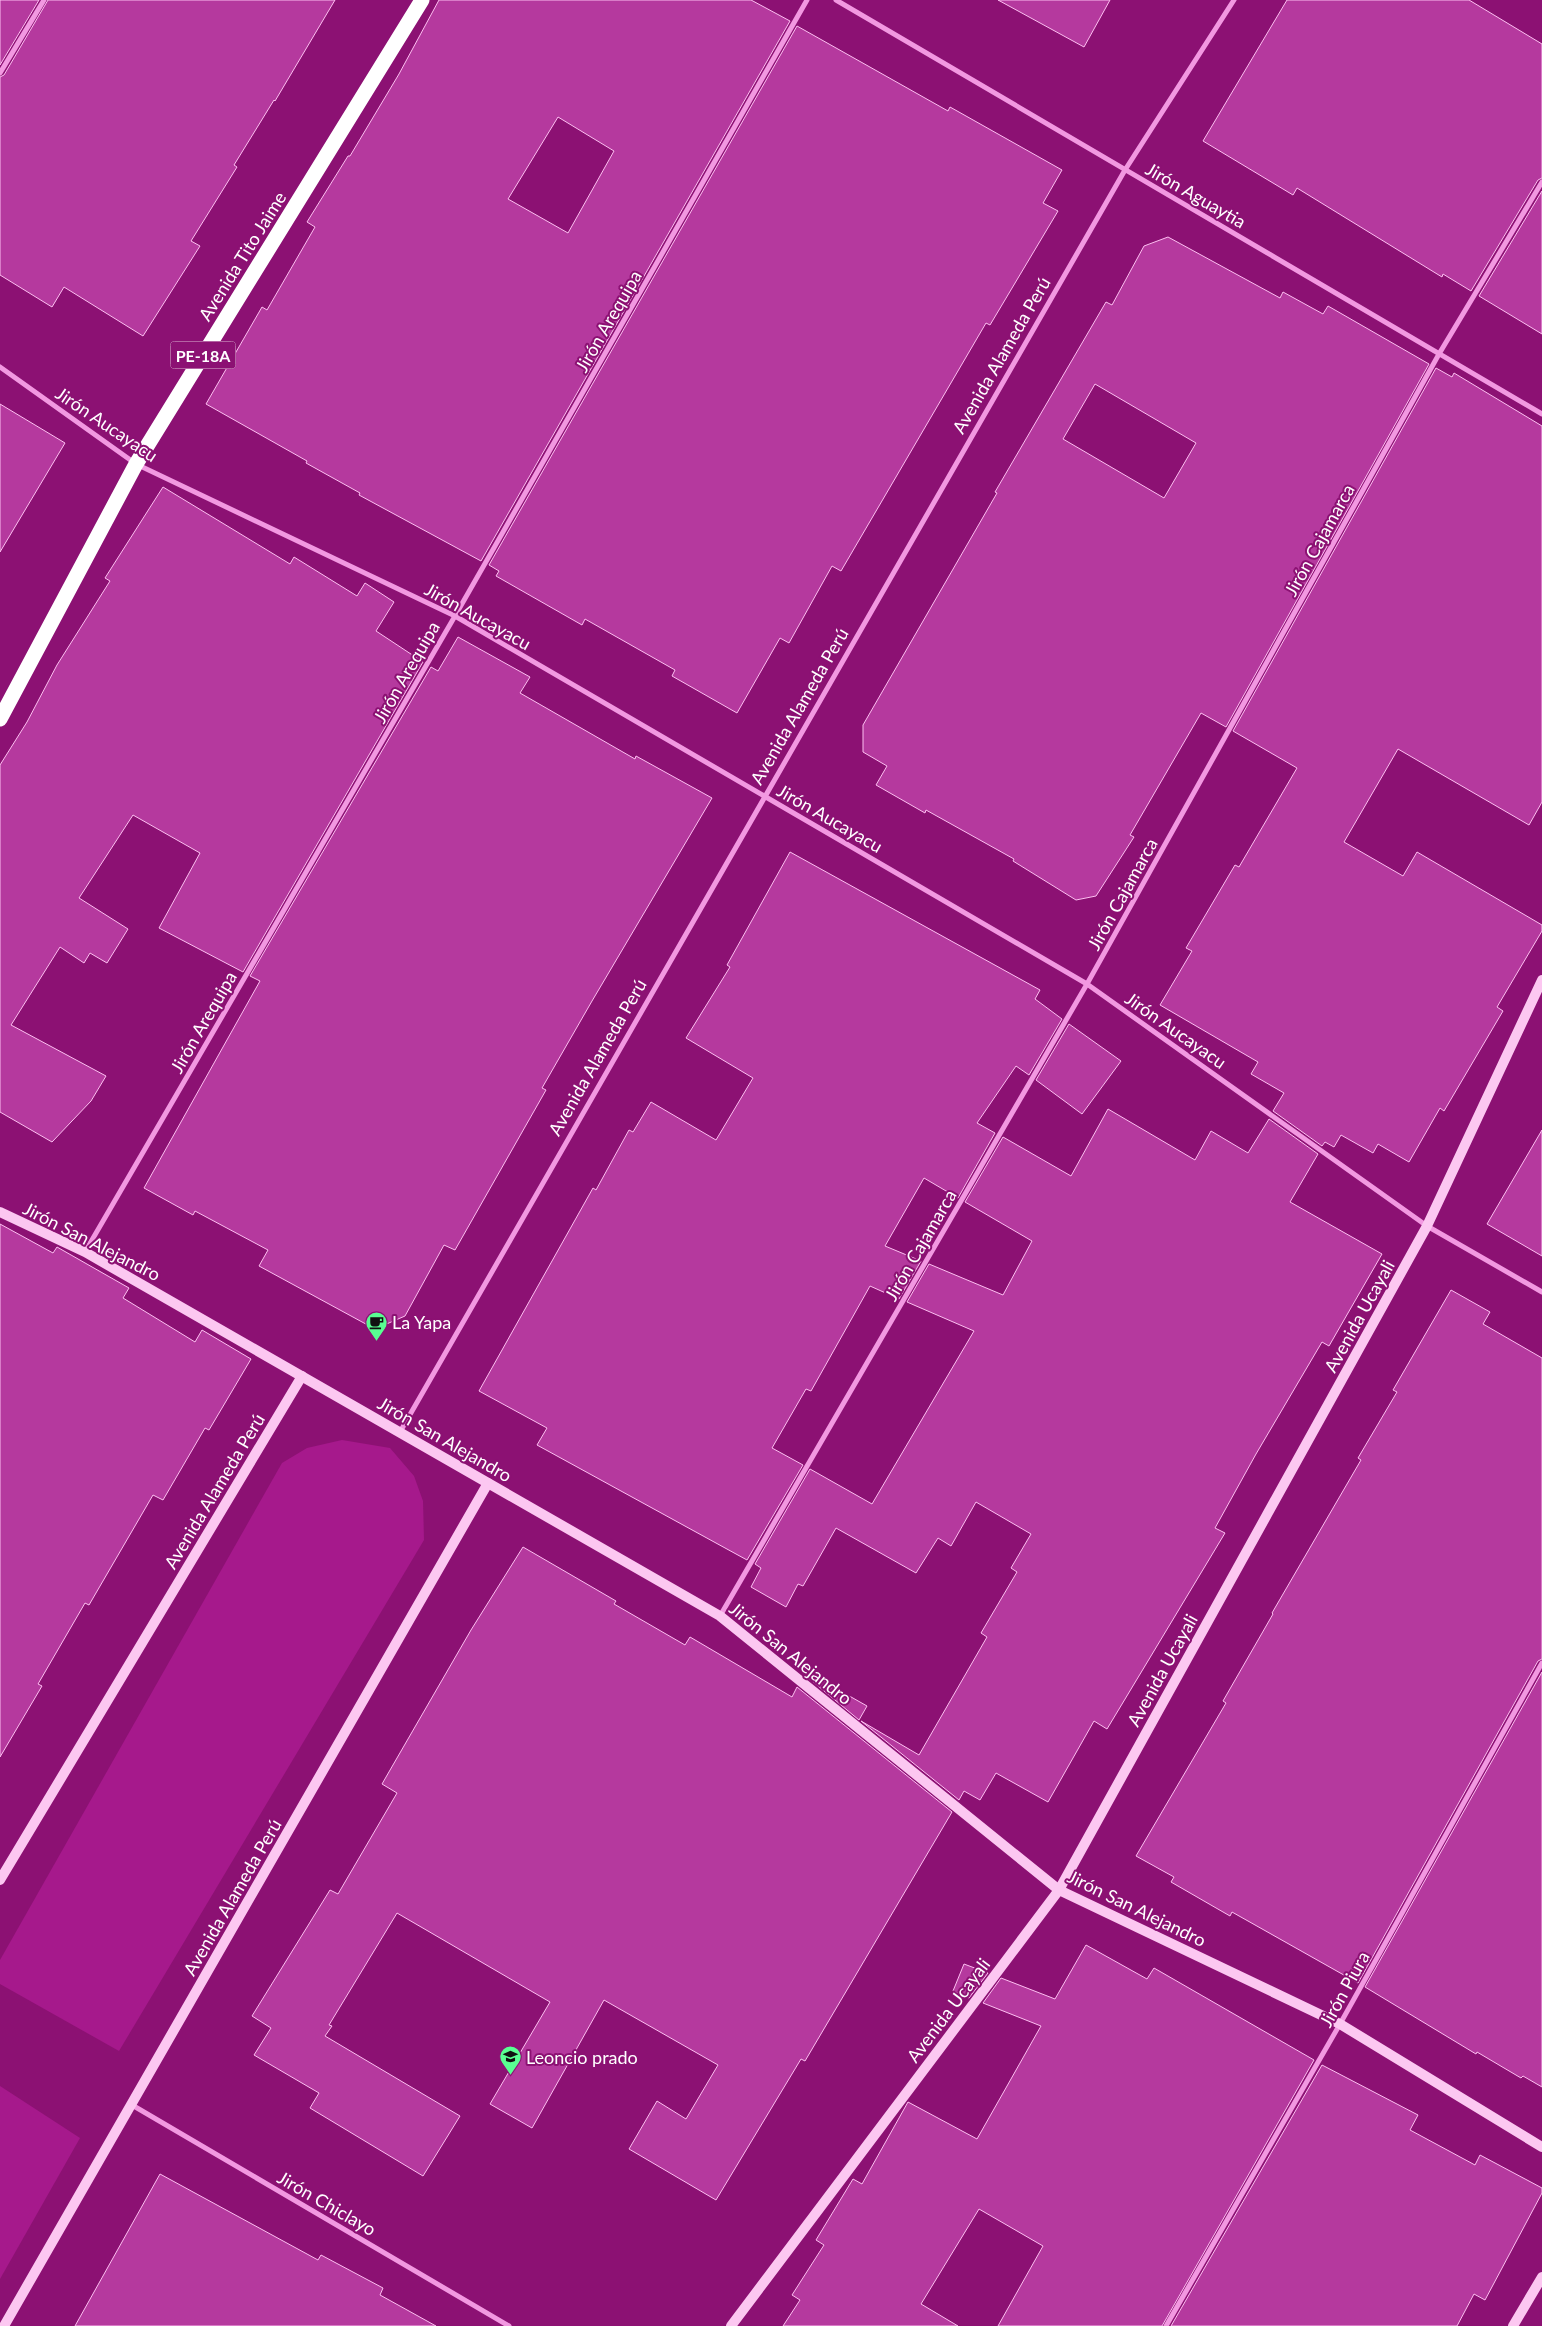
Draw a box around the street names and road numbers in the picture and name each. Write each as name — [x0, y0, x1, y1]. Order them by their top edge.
street label: Jirón Aguaytia — [1142, 158, 1250, 232]
street label: Avenida Tito Jaime — [193, 187, 291, 325]
street label: Jirón Arequipa — [570, 266, 646, 376]
street label: Avenida Alameda Perú — [947, 273, 1055, 437]
road number: PE-18A — [170, 342, 236, 368]
street label: Jirón Aucayacu — [52, 382, 162, 466]
street label: Jirón Cajamarca — [1279, 480, 1359, 600]
street label: Jirón Aucayacu — [421, 578, 535, 654]
street label: Jirón Arequipa — [368, 617, 444, 727]
street label: Avenida Alameda Perú — [745, 624, 853, 788]
street label: Jirón Aucayacu — [773, 779, 887, 857]
street label: Jirón Cajamarca — [1082, 834, 1162, 954]
street label: Jirón Arequipa — [165, 967, 241, 1077]
street label: Avenida Alameda Perú — [543, 975, 651, 1139]
street label: Jirón Aucayacu — [1121, 987, 1231, 1073]
street label: Jirón Cajamarca — [879, 1186, 961, 1304]
street label: Jirón San Alejandro — [20, 1197, 164, 1285]
street label: Avenida Ucayali — [1319, 1256, 1399, 1376]
street label: Jirón San Alejandro — [374, 1392, 516, 1486]
street label: Avenida Alameda Perú — [159, 1409, 269, 1573]
street label: Jirón San Alejandro — [725, 1597, 857, 1709]
street label: Avenida Ucayali — [1122, 1610, 1202, 1730]
street label: Avenida Alameda Perú — [178, 1815, 286, 1979]
street label: Jirón San Alejandro — [1064, 1865, 1210, 1951]
street label: Jirón Piura — [1314, 1947, 1374, 2031]
street label: Avenida Ucayali — [902, 1954, 994, 2066]
street label: Jirón Chiclayo — [274, 2166, 380, 2240]

